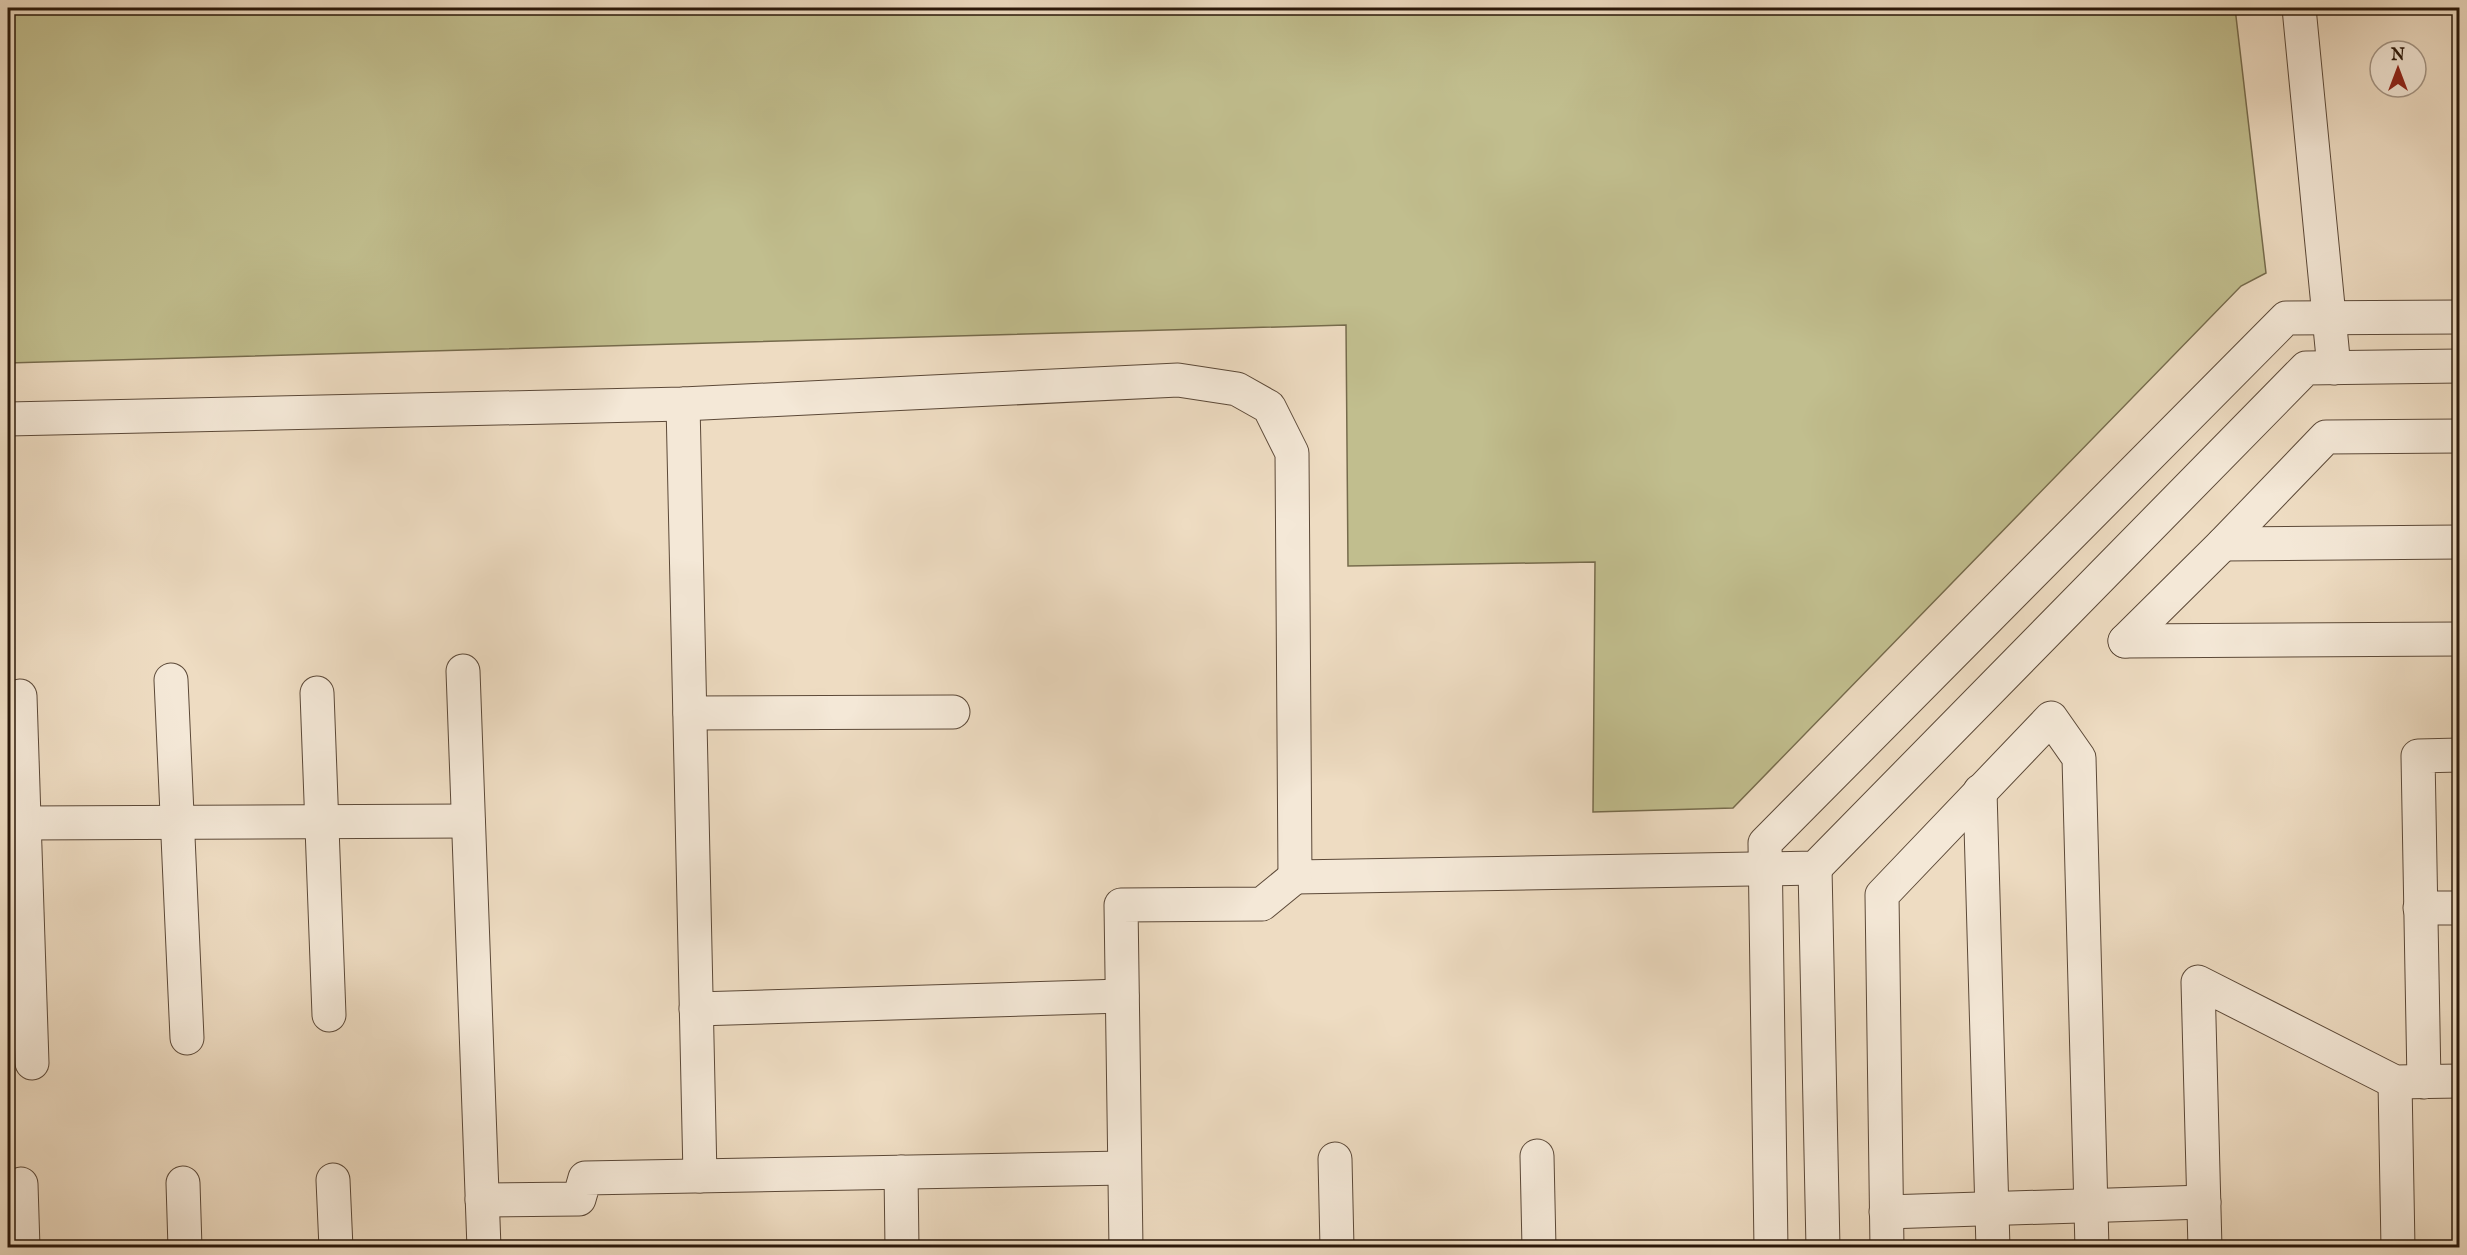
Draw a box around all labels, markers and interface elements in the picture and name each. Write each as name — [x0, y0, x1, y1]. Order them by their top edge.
north arrow — [2368, 39, 2428, 99]
text: N — [2390, 46, 2405, 66]

